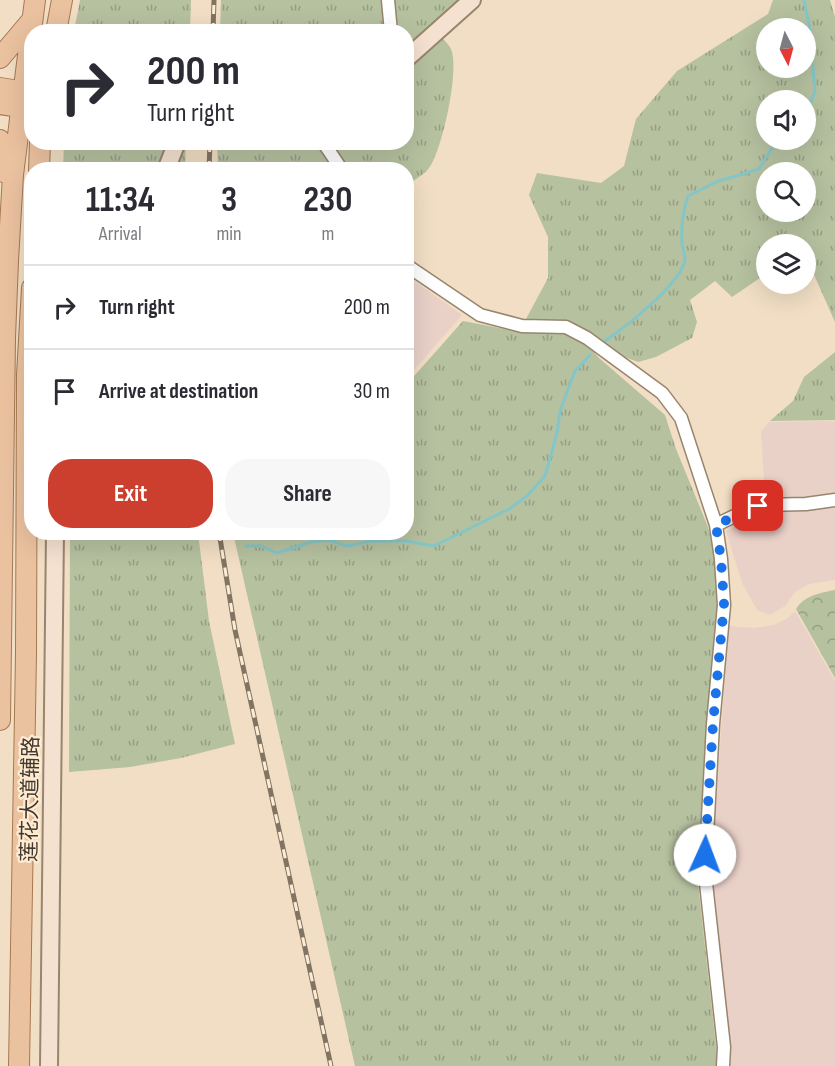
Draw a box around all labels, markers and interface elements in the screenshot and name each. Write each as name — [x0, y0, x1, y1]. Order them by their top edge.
north arrow — [756, 18, 816, 78]
map controls — [756, 18, 816, 294]
text: 200 m — [147, 46, 240, 97]
icon: right — [48, 48, 126, 126]
button: sound — [756, 90, 816, 150]
text: Turn right — [147, 97, 234, 129]
button: search — [756, 162, 816, 222]
text: 11:34 — [86, 179, 155, 222]
text: 3 — [221, 179, 237, 222]
text: 230 — [303, 179, 352, 222]
text: Arrival — [99, 222, 142, 246]
text: min — [216, 222, 242, 246]
text: m — [321, 222, 334, 246]
button: layers — [756, 234, 816, 294]
icon: right — [48, 291, 81, 324]
text: Turn right — [99, 294, 175, 321]
text: 200 m — [344, 294, 390, 321]
icon: arrive — [48, 375, 81, 408]
text: Arrive at destination — [99, 378, 258, 405]
text: 30 m — [353, 378, 390, 405]
button: Exit — [48, 459, 213, 528]
button: Share — [225, 459, 390, 528]
pin — [732, 480, 783, 531]
icon: arrive — [741, 489, 774, 522]
street label: 莲花大道辅路 — [17, 736, 44, 862]
position arrow — [673, 823, 737, 887]

